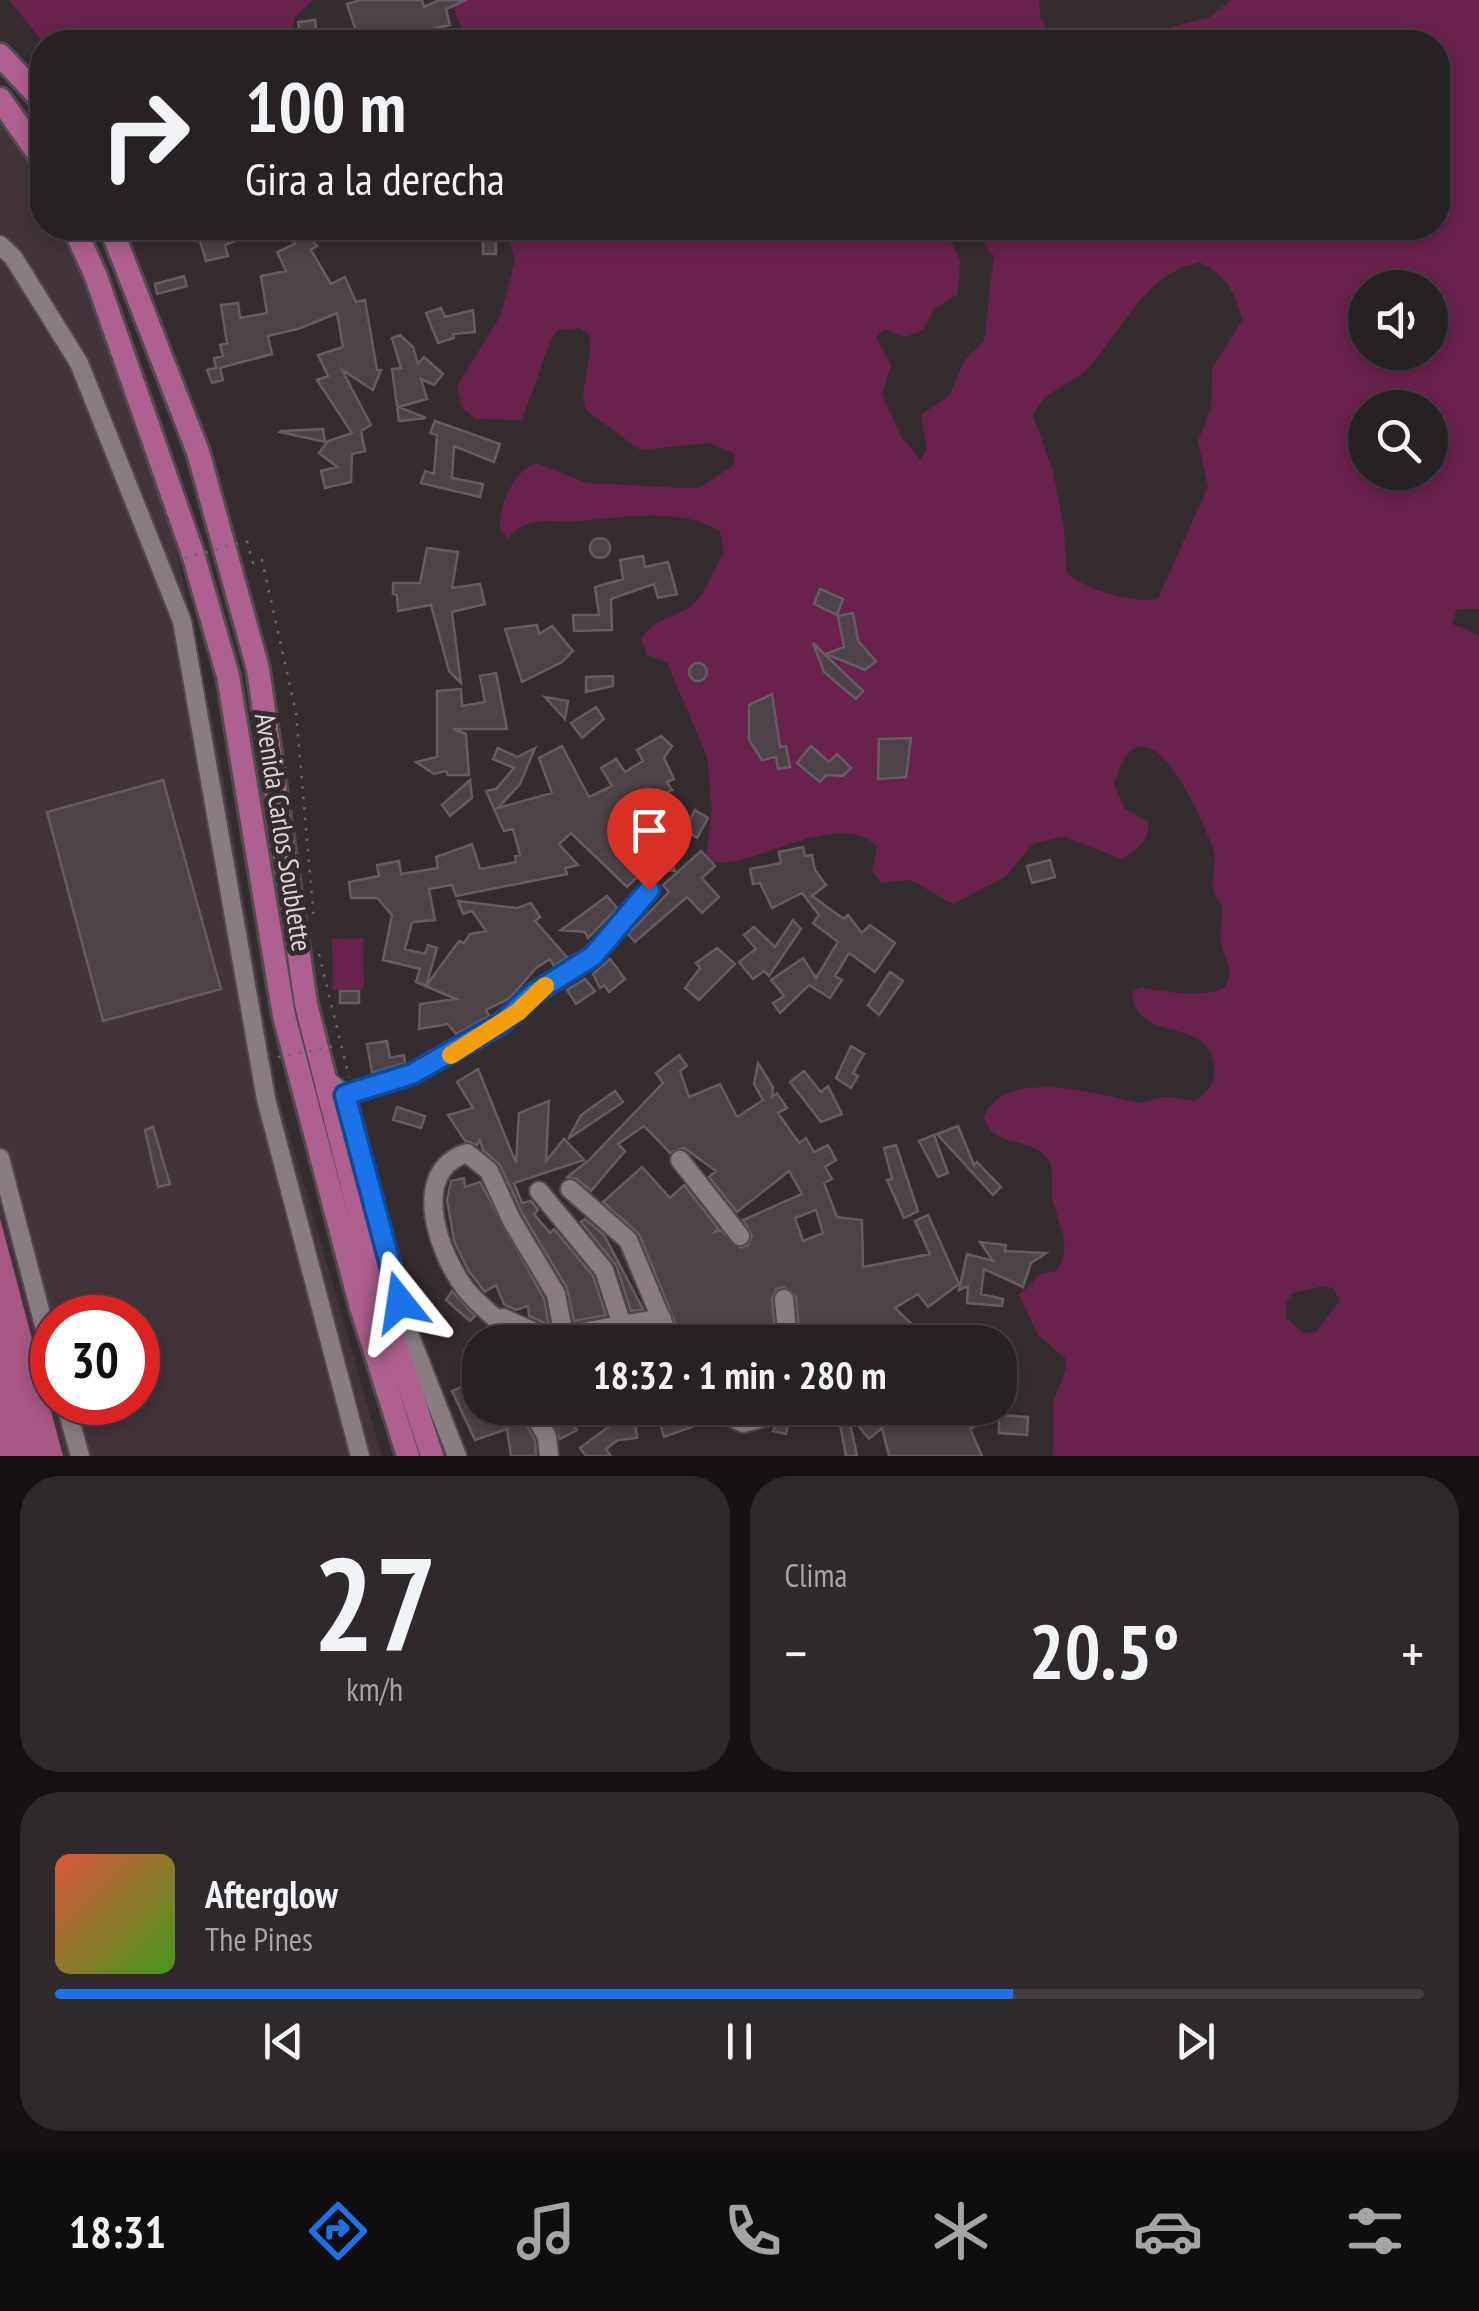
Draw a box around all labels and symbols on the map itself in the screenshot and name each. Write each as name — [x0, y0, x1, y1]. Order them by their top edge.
street label: Avenida Carlos Soublette — [247, 710, 321, 954]
pin — [607, 788, 692, 891]
position arrow — [348, 1250, 452, 1354]
speed limit sign: 30 — [30, 1295, 160, 1425]

